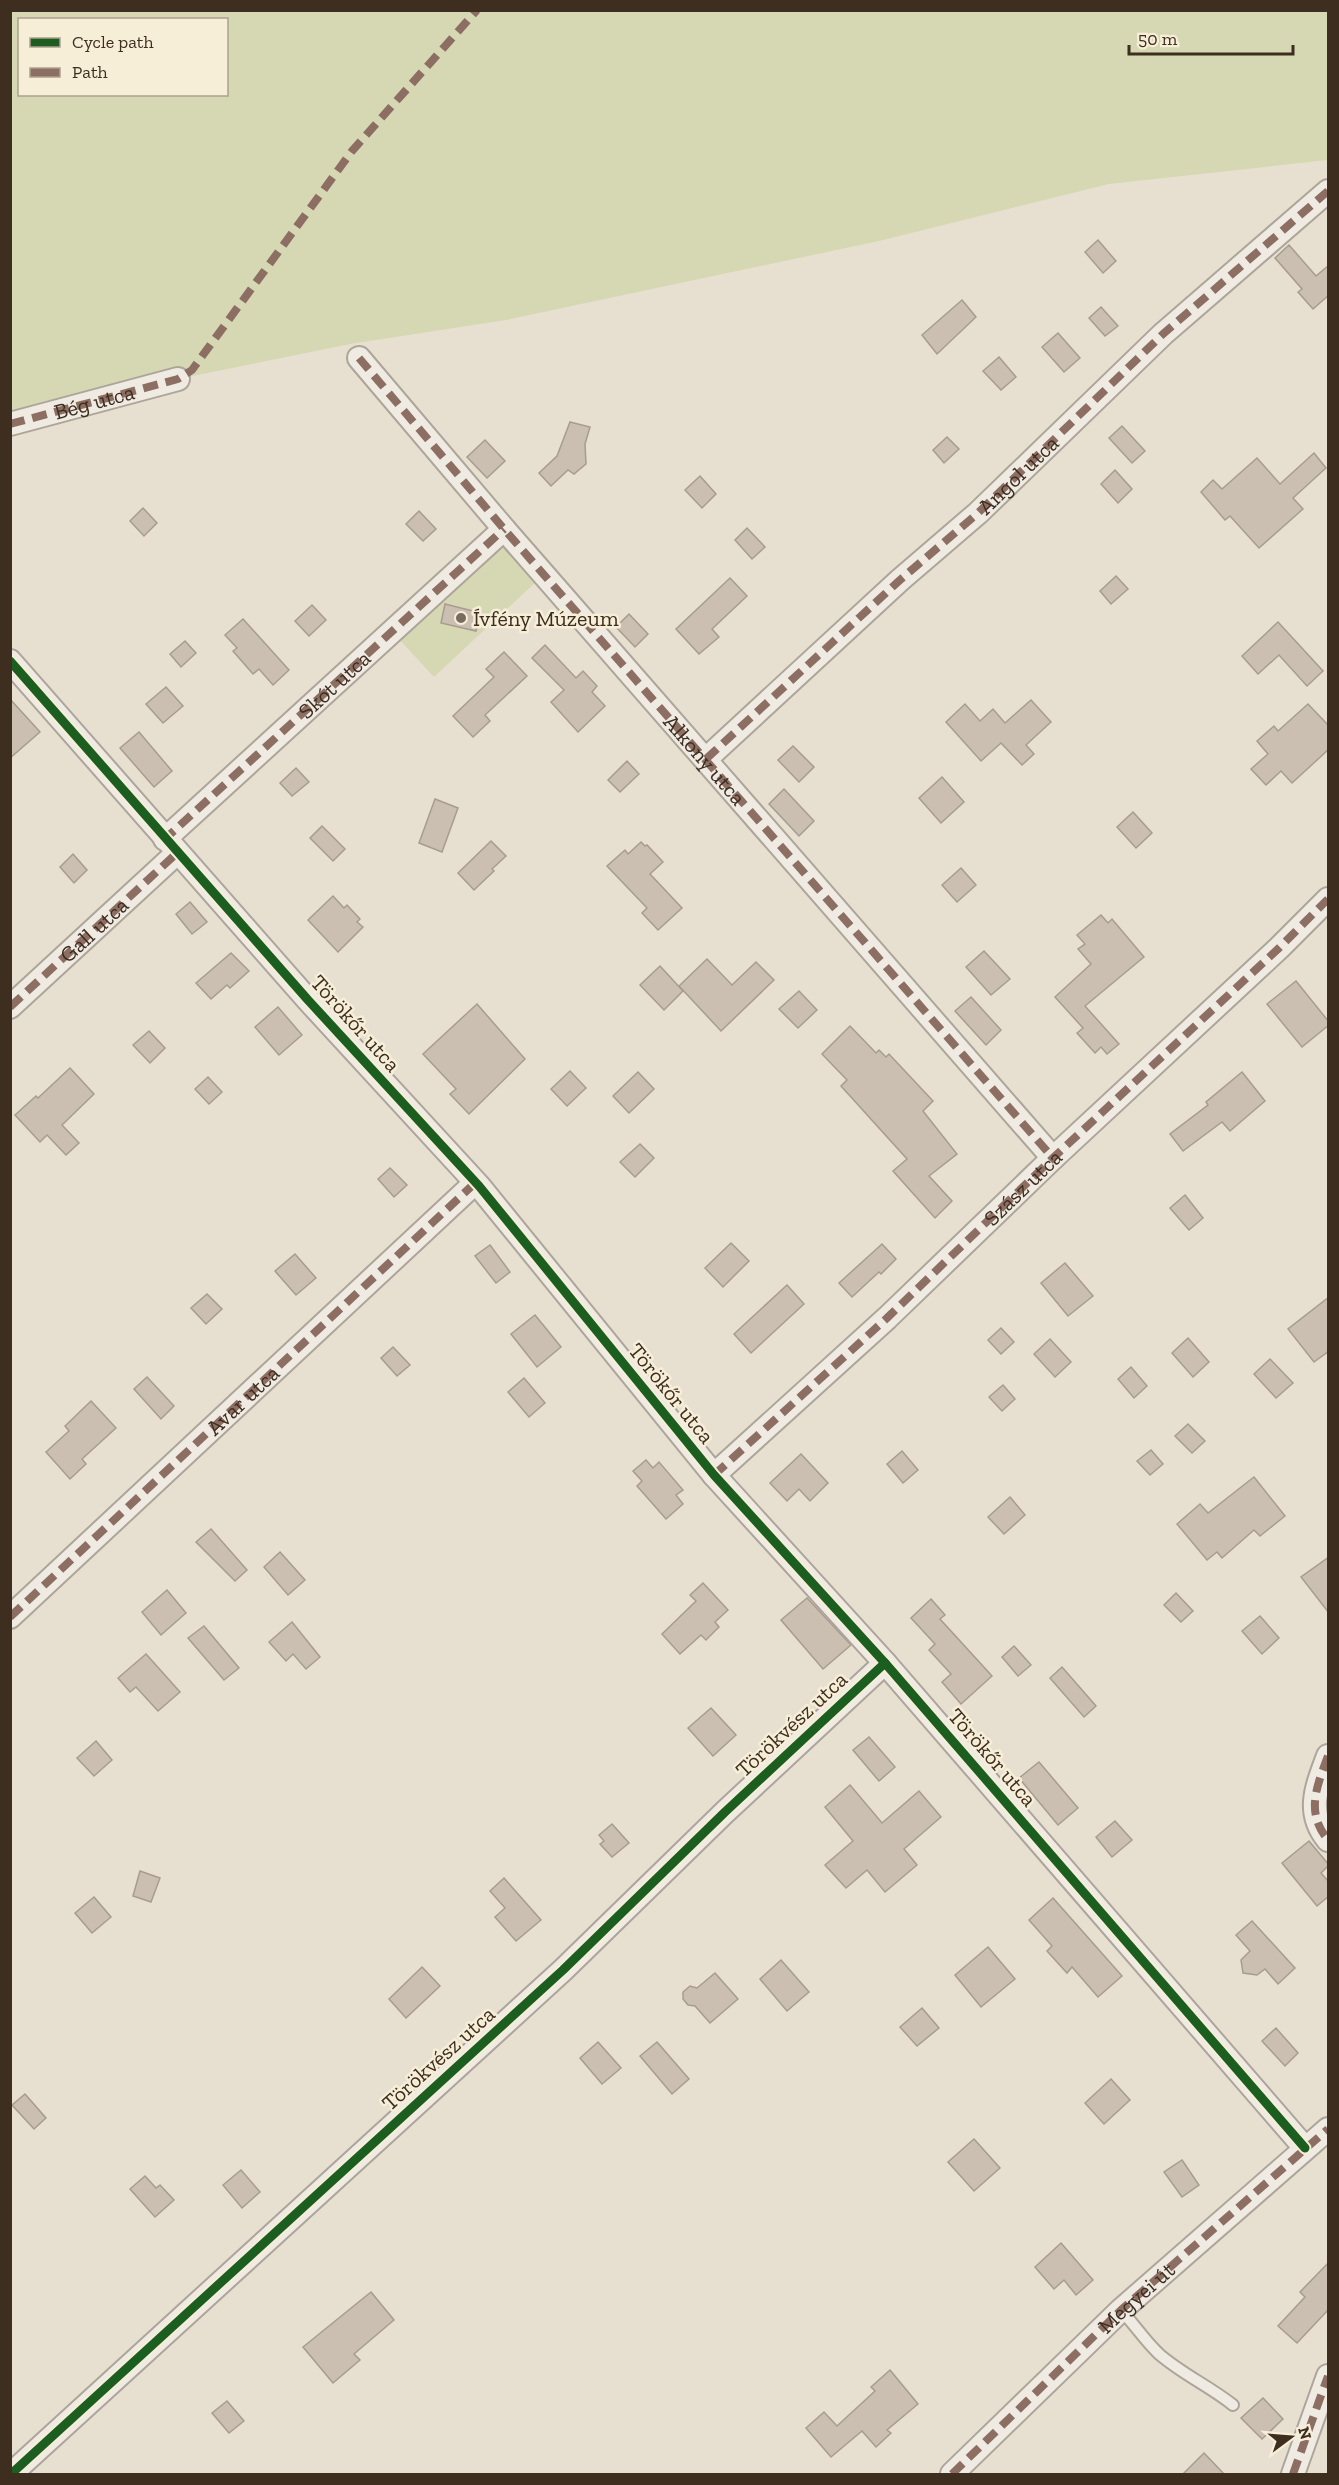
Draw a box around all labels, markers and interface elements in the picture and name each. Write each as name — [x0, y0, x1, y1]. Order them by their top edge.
legend — [18, 18, 228, 96]
scale bar — [1129, 18, 1292, 56]
text: 50 m — [1138, 28, 1178, 50]
text: Cycle path — [72, 31, 154, 53]
text: Path — [72, 61, 108, 83]
street label: Bég utca — [51, 378, 138, 426]
street label: Angol utca — [972, 429, 1064, 520]
place label: Ívfény Múzeum — [473, 605, 619, 632]
marker: Ívfény Múzeum — [454, 611, 468, 625]
street label: Skót utca — [293, 645, 377, 725]
street label: Alkony utca — [658, 709, 752, 811]
street label: Gall utca — [54, 891, 134, 968]
street label: Törökőr utca — [305, 969, 407, 1078]
street label: Szász utca — [978, 1143, 1068, 1232]
street label: Törökőr utca — [623, 1338, 721, 1449]
street label: Avar utca — [201, 1359, 285, 1441]
street label: Törökvész utca — [730, 1666, 853, 1783]
street label: Törökőr utca — [943, 1703, 1043, 1812]
street label: Törökvész utca — [376, 2000, 501, 2116]
street label: Megyei út — [1092, 2256, 1181, 2339]
north arrow — [1261, 2407, 1321, 2467]
text: N — [1294, 2425, 1316, 2441]

